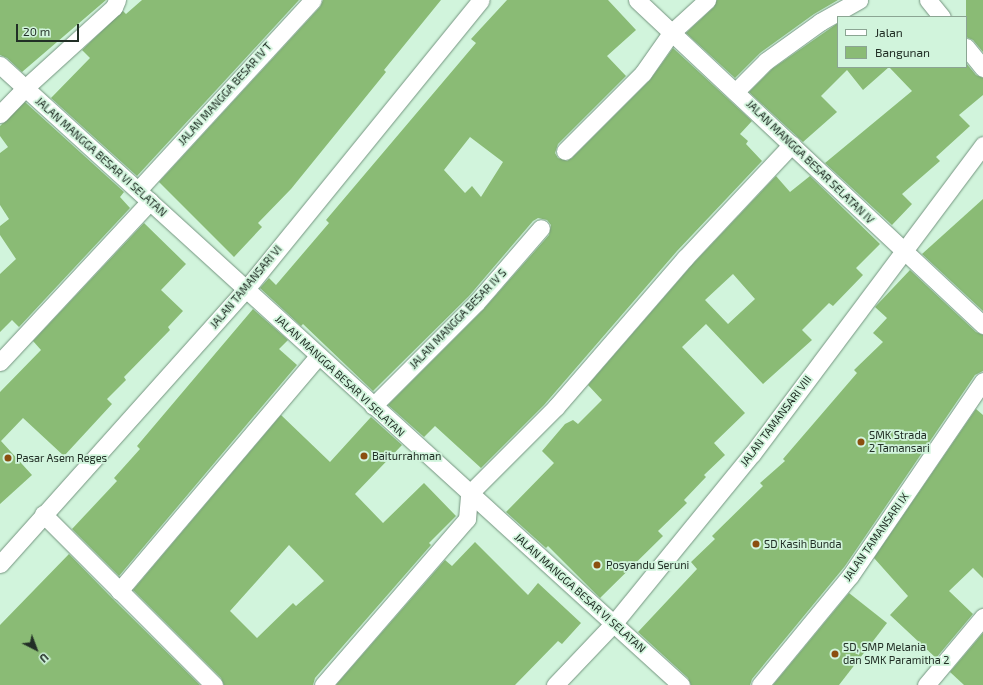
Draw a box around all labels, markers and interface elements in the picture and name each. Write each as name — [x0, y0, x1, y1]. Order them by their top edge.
scale bar — [18, 16, 81, 42]
legend — [837, 16, 967, 68]
text: 20 m — [23, 24, 50, 38]
text: Jalan — [875, 25, 903, 39]
street label: JALAN MANGGA BESAR IV T — [175, 40, 275, 148]
text: Bangunan — [875, 45, 930, 59]
street label: JALAN MANGGA BESAR VI SELATAN — [33, 94, 169, 220]
street label: JALAN MANGGA BESAR SELATAN IV — [743, 97, 877, 227]
street label: JALAN TAMANSARI VI — [207, 243, 285, 331]
street label: JALAN MANGGA BESAR IV S — [407, 266, 509, 372]
street label: JALAN MANGGA BESAR VI SELATAN — [272, 312, 408, 440]
street label: JALAN TAMANSARI VIII — [737, 373, 815, 469]
place label: SMK Strada 2 Tamansari — [869, 429, 930, 455]
marker: SMK Strada 2 Tamansari — [856, 437, 866, 447]
place label: Baiturrahman — [372, 449, 441, 463]
place label: Pasar Asem Reges — [16, 451, 108, 465]
marker: Baiturrahman — [359, 451, 369, 461]
marker: Pasar Asem Reges — [3, 453, 13, 463]
street label: JALAN TAMANSARI IX — [841, 490, 911, 584]
street label: JALAN MANGGA BESAR VI SELATAN — [512, 530, 648, 656]
place label: SD Kasih Bunda — [764, 537, 841, 551]
marker: SD Kasih Bunda — [751, 539, 761, 549]
place label: Posyandu Seruni — [606, 558, 689, 572]
marker: Posyandu Seruni — [591, 559, 603, 571]
north arrow — [16, 629, 56, 669]
place label: SD, SMP Melania dan SMK Paramitha 2 — [843, 641, 950, 667]
marker: SD, SMP Melania dan SMK Paramitha 2 — [830, 649, 840, 659]
text: U — [37, 651, 52, 666]

